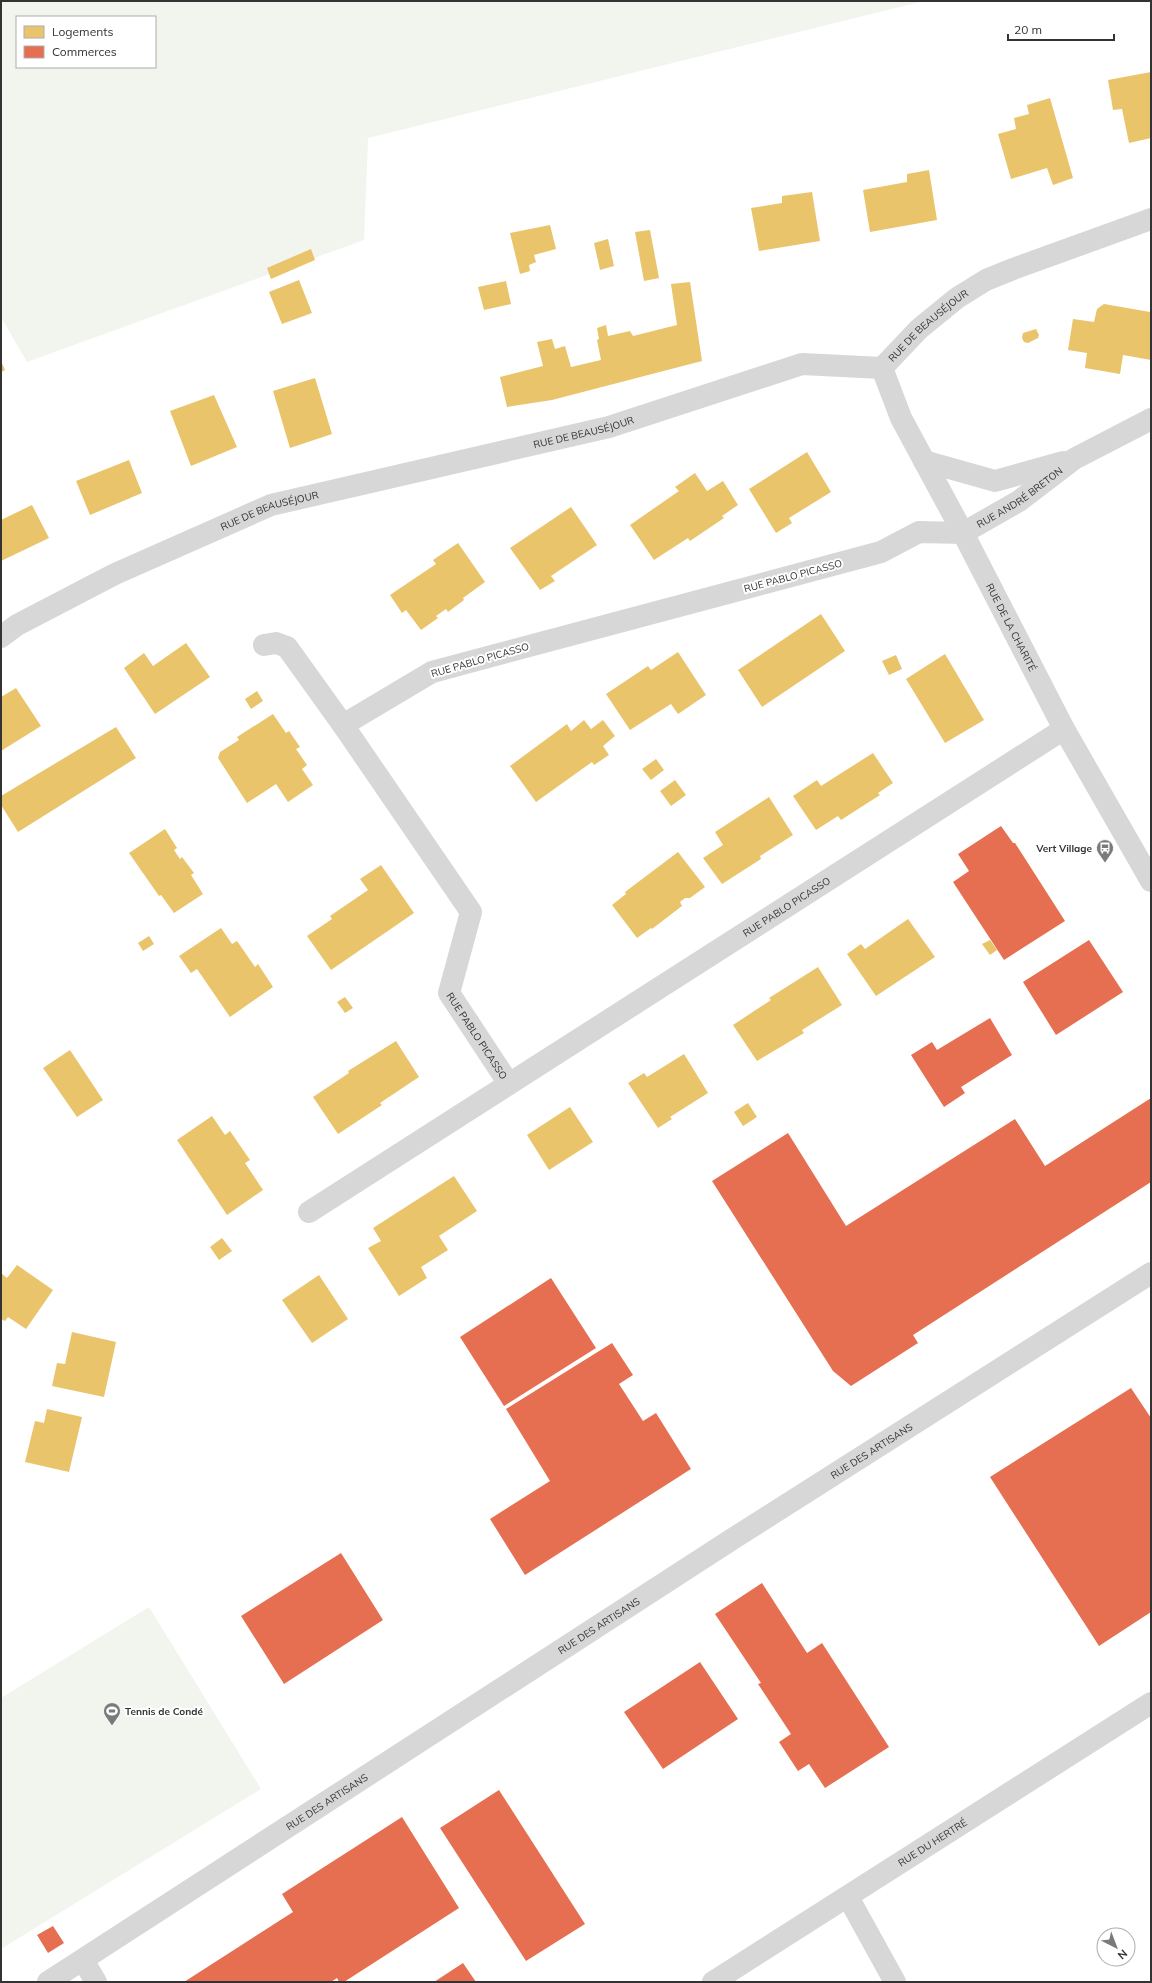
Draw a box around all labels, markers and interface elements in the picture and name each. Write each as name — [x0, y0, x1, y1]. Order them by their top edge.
legend — [16, 16, 156, 68]
scale bar — [1008, 16, 1114, 42]
text: 20 m — [1014, 22, 1042, 37]
text: Logements — [52, 24, 113, 39]
text: Commerces — [52, 44, 117, 59]
street label: RUE DE BEAUSÉJOUR — [885, 286, 971, 364]
street label: RUE DE BEAUSÉJOUR — [532, 413, 636, 451]
street label: RUE ANDRÉ BRETON — [974, 464, 1065, 530]
street label: RUE DE BEAUSÉJOUR — [218, 488, 320, 533]
street label: RUE PABLO PICASSO — [742, 557, 844, 595]
street label: RUE DE LA CHARITÉ — [983, 581, 1040, 673]
street label: RUE PABLO PICASSO — [430, 640, 531, 680]
bus stop icon: Vert Village — [1095, 838, 1115, 863]
place label: Vert Village — [1035, 842, 1093, 855]
street label: RUE PABLO PICASSO — [740, 874, 833, 939]
street label: RUE PABLO PICASSO — [444, 990, 511, 1082]
street label: RUE DES ARTISANS — [828, 1420, 915, 1482]
street label: RUE DES ARTISANS — [555, 1594, 642, 1657]
sports icon: Tennis de Condé — [102, 1701, 122, 1726]
place label: Tennis de Condé — [125, 1705, 203, 1718]
street label: RUE DES ARTISANS — [283, 1770, 370, 1833]
street label: RUE DU HERTRÉ — [895, 1815, 969, 1869]
north arrow — [1096, 1927, 1136, 1967]
text: N — [1115, 1946, 1130, 1962]

